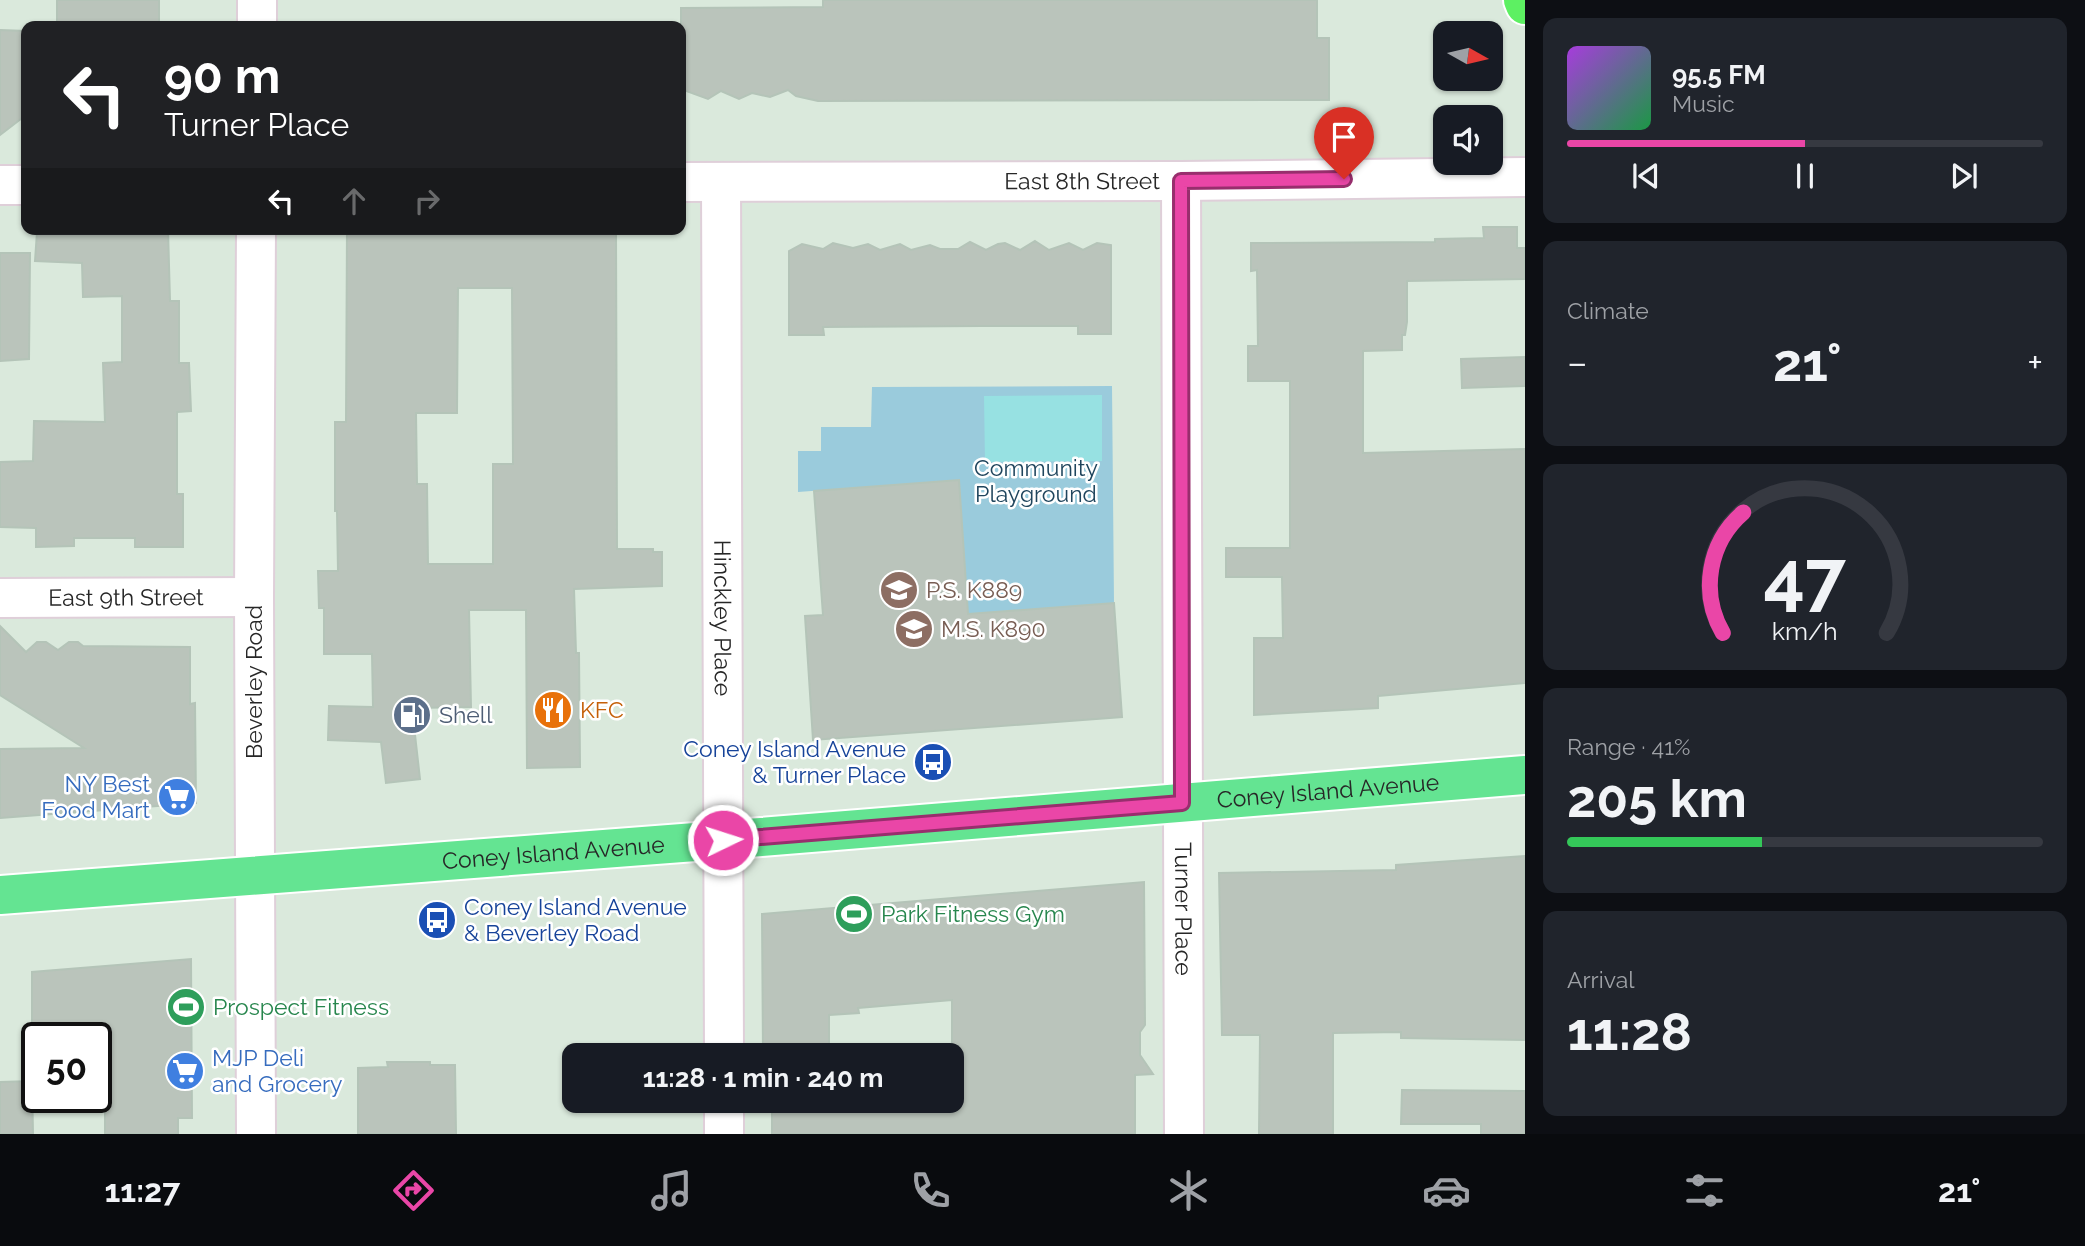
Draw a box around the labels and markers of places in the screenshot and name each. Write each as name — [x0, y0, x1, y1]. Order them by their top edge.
pin — [1314, 107, 1374, 179]
school or university icon: P.S. K889 — [878, 569, 920, 611]
place label: P.S. K889 — [926, 576, 1022, 603]
school or university icon: M.S. K890 — [893, 608, 935, 650]
place label: M.S. K890 — [941, 615, 1046, 642]
restaurant icon: KFC — [532, 689, 574, 731]
fuel station icon: Shell — [391, 694, 433, 736]
place label: KFC — [580, 696, 624, 723]
place label: Shell — [439, 701, 493, 728]
place label: Coney Island Avenue & Turner Place — [683, 735, 906, 788]
bus stop icon: Coney Island Avenue & Turner Place — [912, 741, 954, 783]
place label: NY Best Food Mart — [41, 770, 150, 823]
supermarket icon: NY Best Food Mart — [156, 776, 198, 818]
place label: Coney Island Avenue & Beverley Road — [464, 893, 687, 946]
sports icon: Park Fitness Gym — [833, 893, 875, 935]
bus stop icon: Coney Island Avenue & Beverley Road — [416, 899, 458, 941]
place label: Park Fitness Gym — [881, 900, 1065, 927]
sports icon: Prospect Fitness — [165, 986, 207, 1028]
place label: Prospect Fitness — [213, 993, 389, 1020]
place label: MJP Deli and Grocery — [212, 1044, 343, 1097]
supermarket icon: MJP Deli and Grocery — [164, 1050, 206, 1092]

